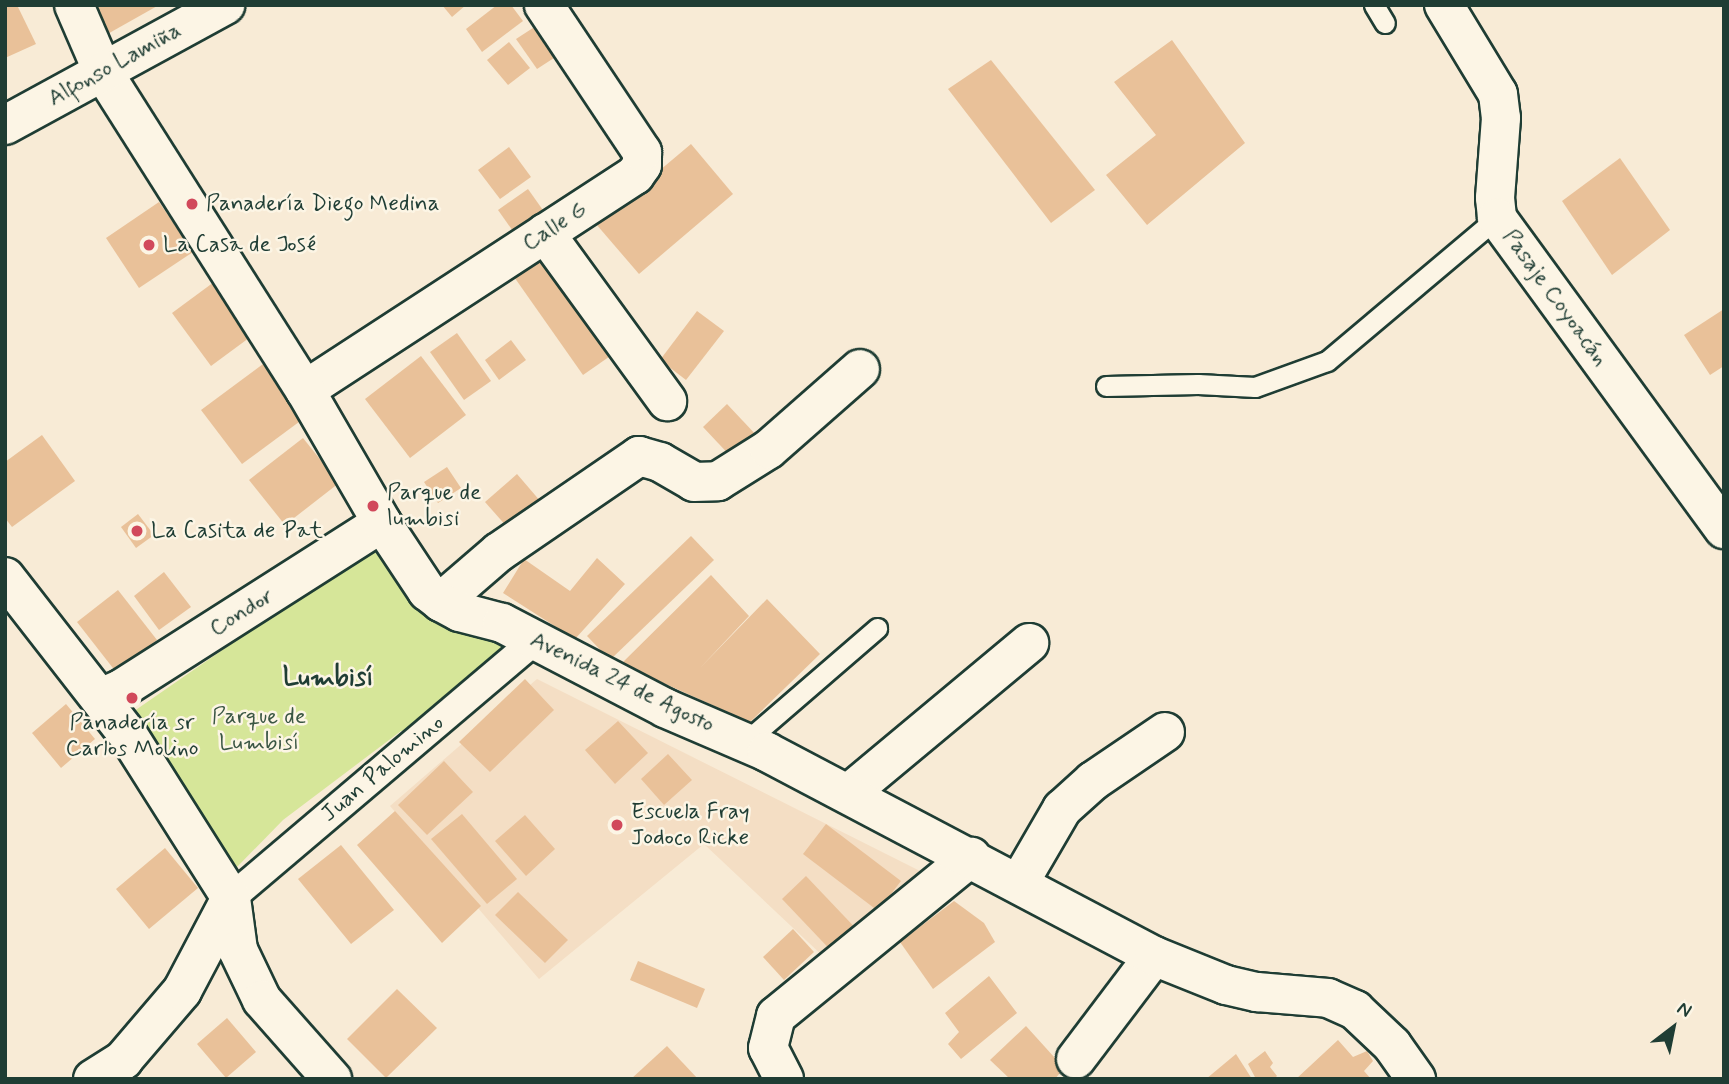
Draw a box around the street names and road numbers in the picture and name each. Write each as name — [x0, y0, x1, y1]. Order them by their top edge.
street label: Alfonso Lamiña — [41, 16, 189, 114]
street label: Calle G — [518, 196, 592, 258]
street label: Pasaje Coyoacán — [1496, 224, 1614, 372]
street label: Condor — [205, 583, 279, 643]
street label: Avenida 24 de Agosto — [525, 626, 719, 740]
street label: Juan Palomino — [318, 712, 448, 826]

